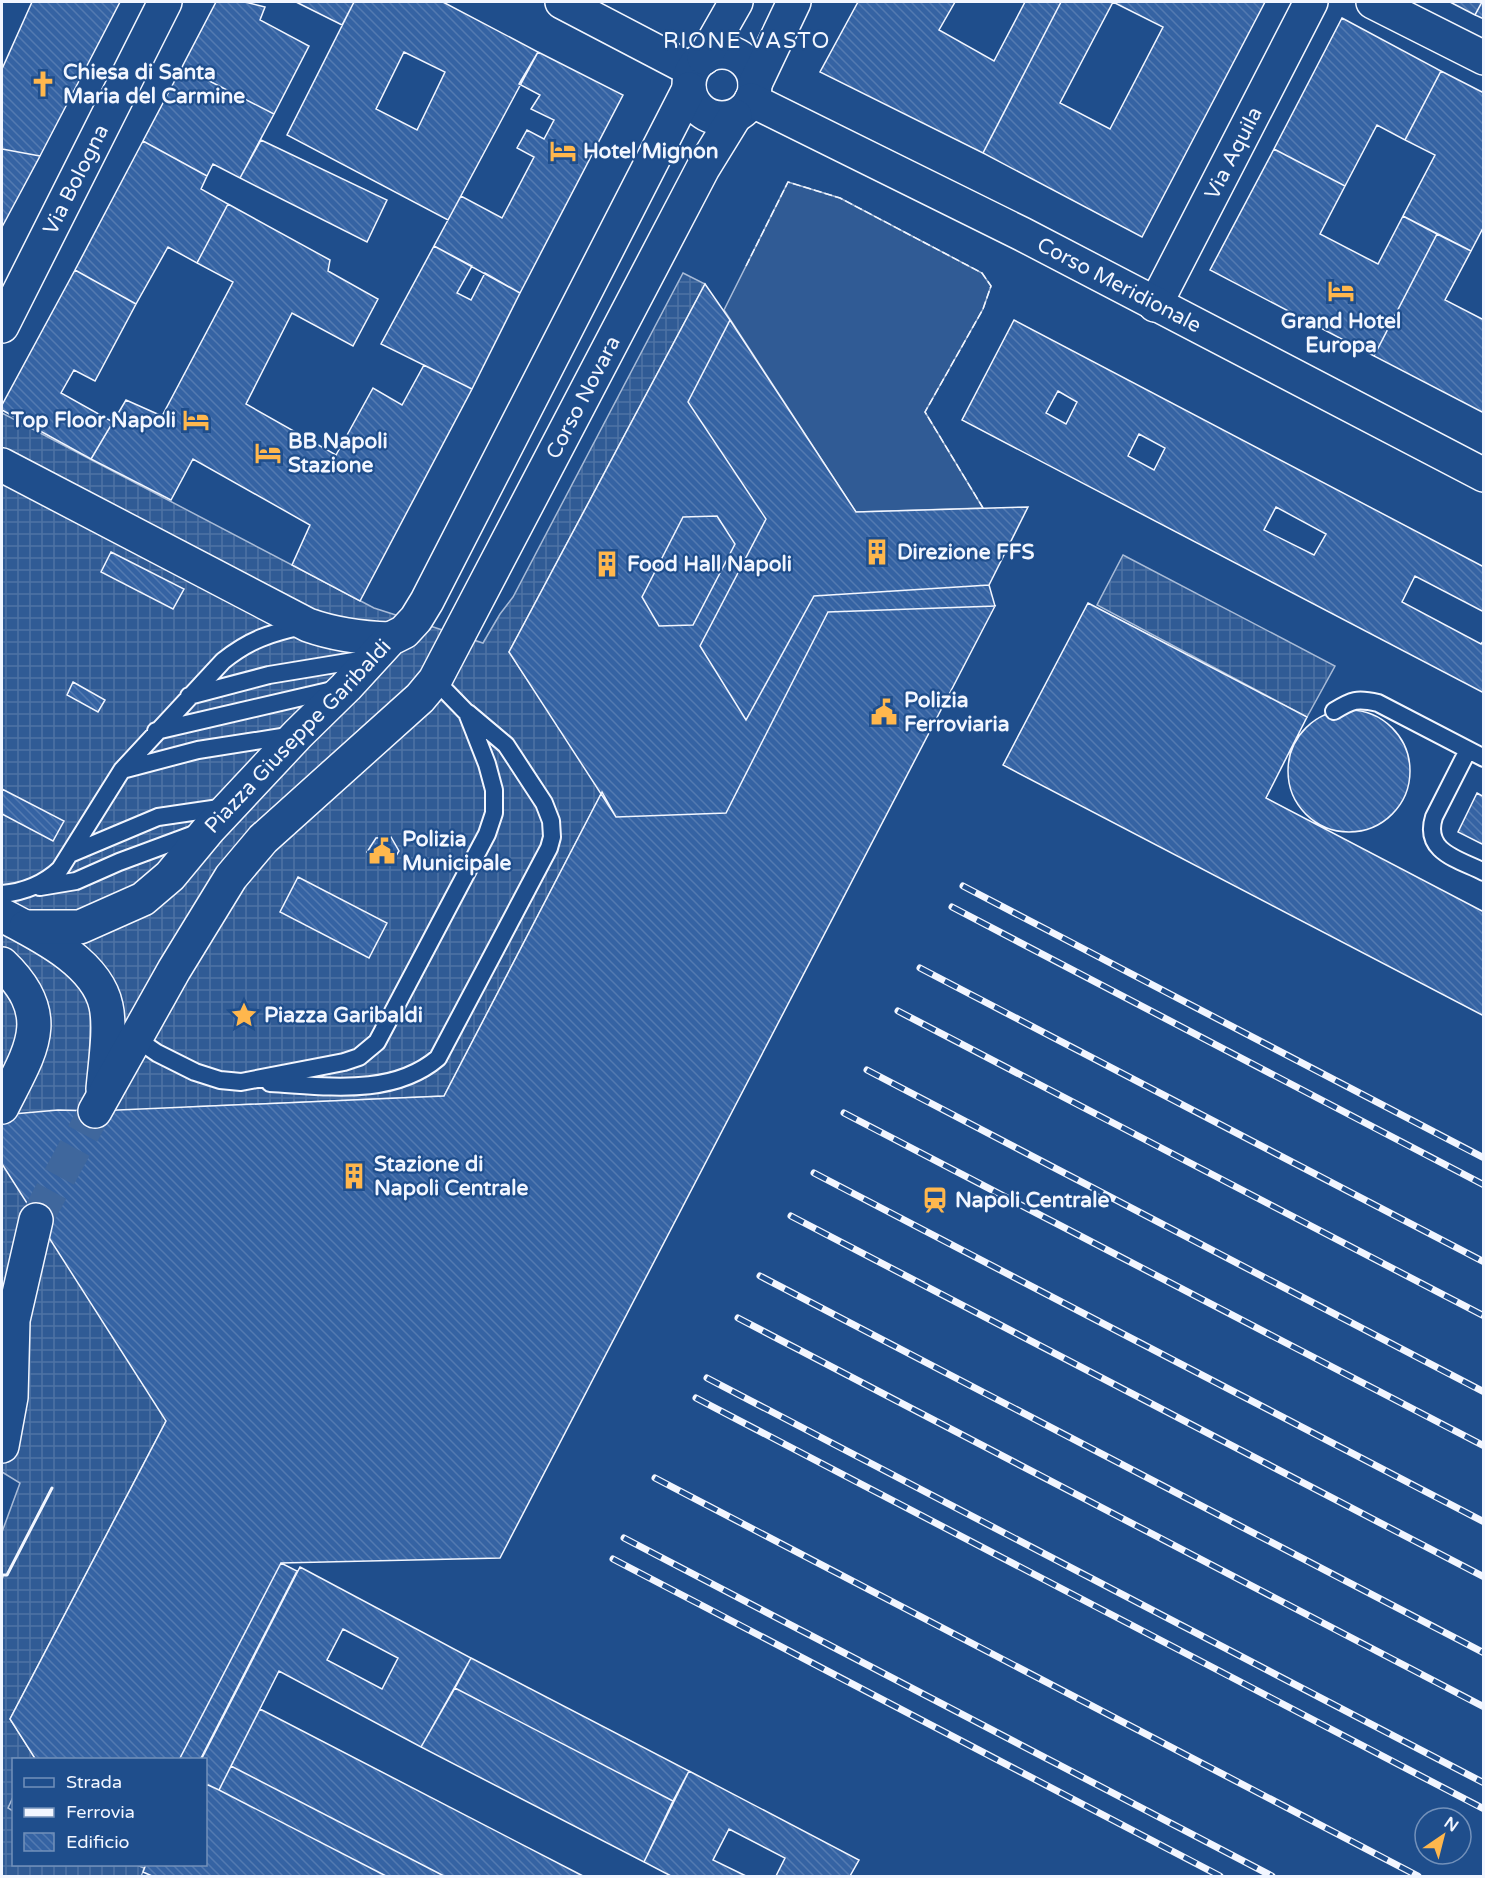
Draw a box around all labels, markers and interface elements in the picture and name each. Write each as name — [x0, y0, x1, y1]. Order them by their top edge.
district label: RIONE VASTO — [663, 28, 831, 54]
place label: Chiesa di Santa Maria del Carmine — [63, 60, 245, 109]
church icon: Chiesa di Santa Maria del Carmine — [28, 69, 58, 99]
street label: Via Aquila — [1200, 103, 1268, 204]
street label: Via Bologna — [38, 120, 114, 239]
hotel icon: Hotel Mignon — [548, 136, 578, 166]
place label: Hotel Mignon — [583, 139, 719, 164]
street label: Corso Meridionale — [1033, 232, 1205, 338]
hotel icon: Grand Hotel Europa — [1326, 276, 1356, 306]
place label: Grand Hotel Europa — [1281, 309, 1401, 358]
street label: Corso Novara — [541, 332, 626, 463]
hotel icon: Top Floor Napoli — [181, 405, 211, 435]
place label: Top Floor Napoli — [10, 408, 176, 433]
place label: BB Napoli Stazione — [288, 429, 388, 478]
hotel icon: BB Napoli Stazione — [253, 438, 283, 468]
building icon: Direzione FFS — [862, 537, 892, 567]
place label: Direzione FFS — [897, 540, 1035, 565]
building icon: Food Hall Napoli — [592, 549, 622, 579]
place label: Food Hall Napoli — [627, 552, 792, 577]
street label: Piazza Giuseppe Garibaldi — [200, 634, 397, 839]
place label: Polizia Ferroviaria — [904, 688, 1009, 737]
public building icon: Polizia Ferroviaria — [869, 697, 899, 727]
place label: Polizia Municipale — [402, 827, 512, 876]
public building icon: Polizia Municipale — [367, 836, 397, 866]
place icon: Piazza Garibaldi — [229, 1000, 259, 1030]
place label: Piazza Garibaldi — [264, 1003, 423, 1028]
place label: Stazione di Napoli Centrale — [374, 1152, 528, 1201]
building icon: Stazione di Napoli Centrale — [339, 1161, 369, 1191]
station icon: Napoli Centrale — [920, 1185, 950, 1215]
place label: Napoli Centrale — [955, 1188, 1109, 1213]
legend — [12, 1758, 207, 1866]
text: Strada — [66, 1771, 122, 1793]
text: Ferrovia — [66, 1801, 135, 1823]
north arrow — [1413, 1806, 1473, 1866]
text: N — [1440, 1813, 1462, 1836]
text: Edificio — [66, 1831, 130, 1853]

